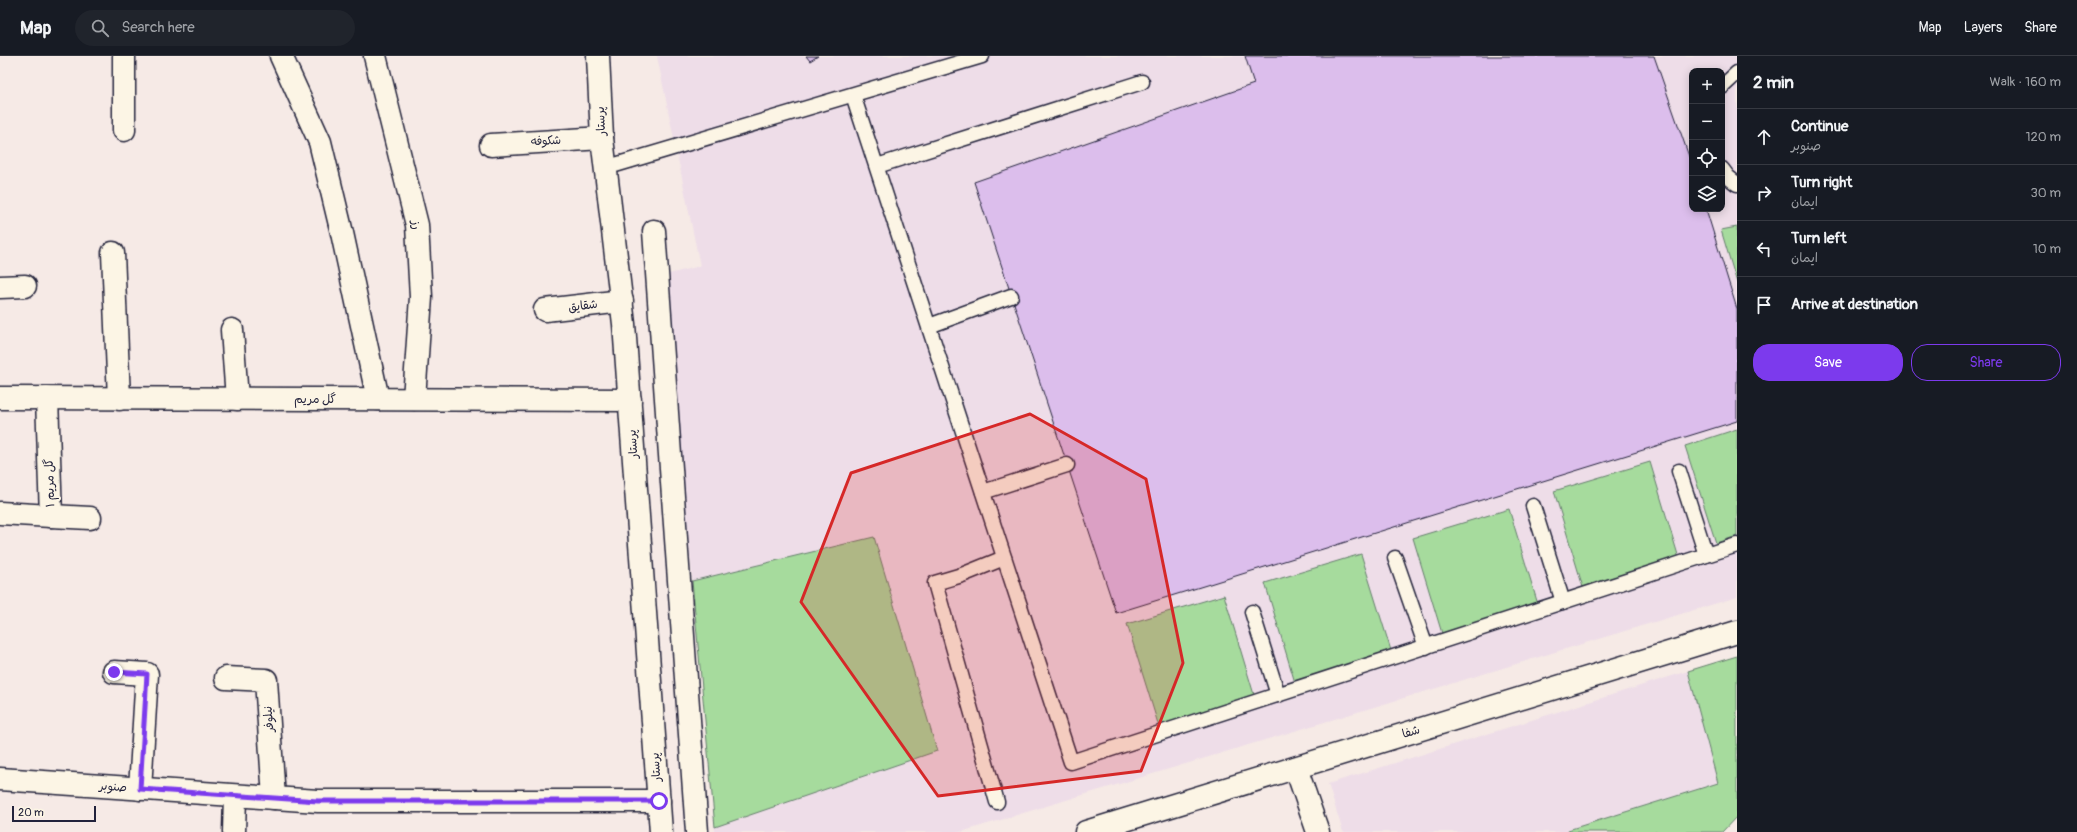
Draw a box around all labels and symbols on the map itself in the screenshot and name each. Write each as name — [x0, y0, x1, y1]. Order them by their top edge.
street label: پرستار — [593, 106, 609, 137]
street label: شکوفه — [530, 133, 562, 149]
street label: رز — [408, 218, 424, 231]
street label: شقایق — [567, 297, 599, 315]
street label: گل مریم — [294, 392, 336, 408]
street label: پرستار — [624, 429, 642, 460]
street label: گل مریم ۱ — [42, 458, 59, 508]
route end — [105, 663, 123, 681]
street label: نیلوفر — [261, 705, 277, 734]
street label: شفا — [1400, 722, 1422, 742]
street label: پرستار — [647, 752, 665, 783]
street label: صنوبر — [98, 778, 127, 795]
route start — [650, 792, 668, 810]
scale bar — [12, 804, 96, 823]

